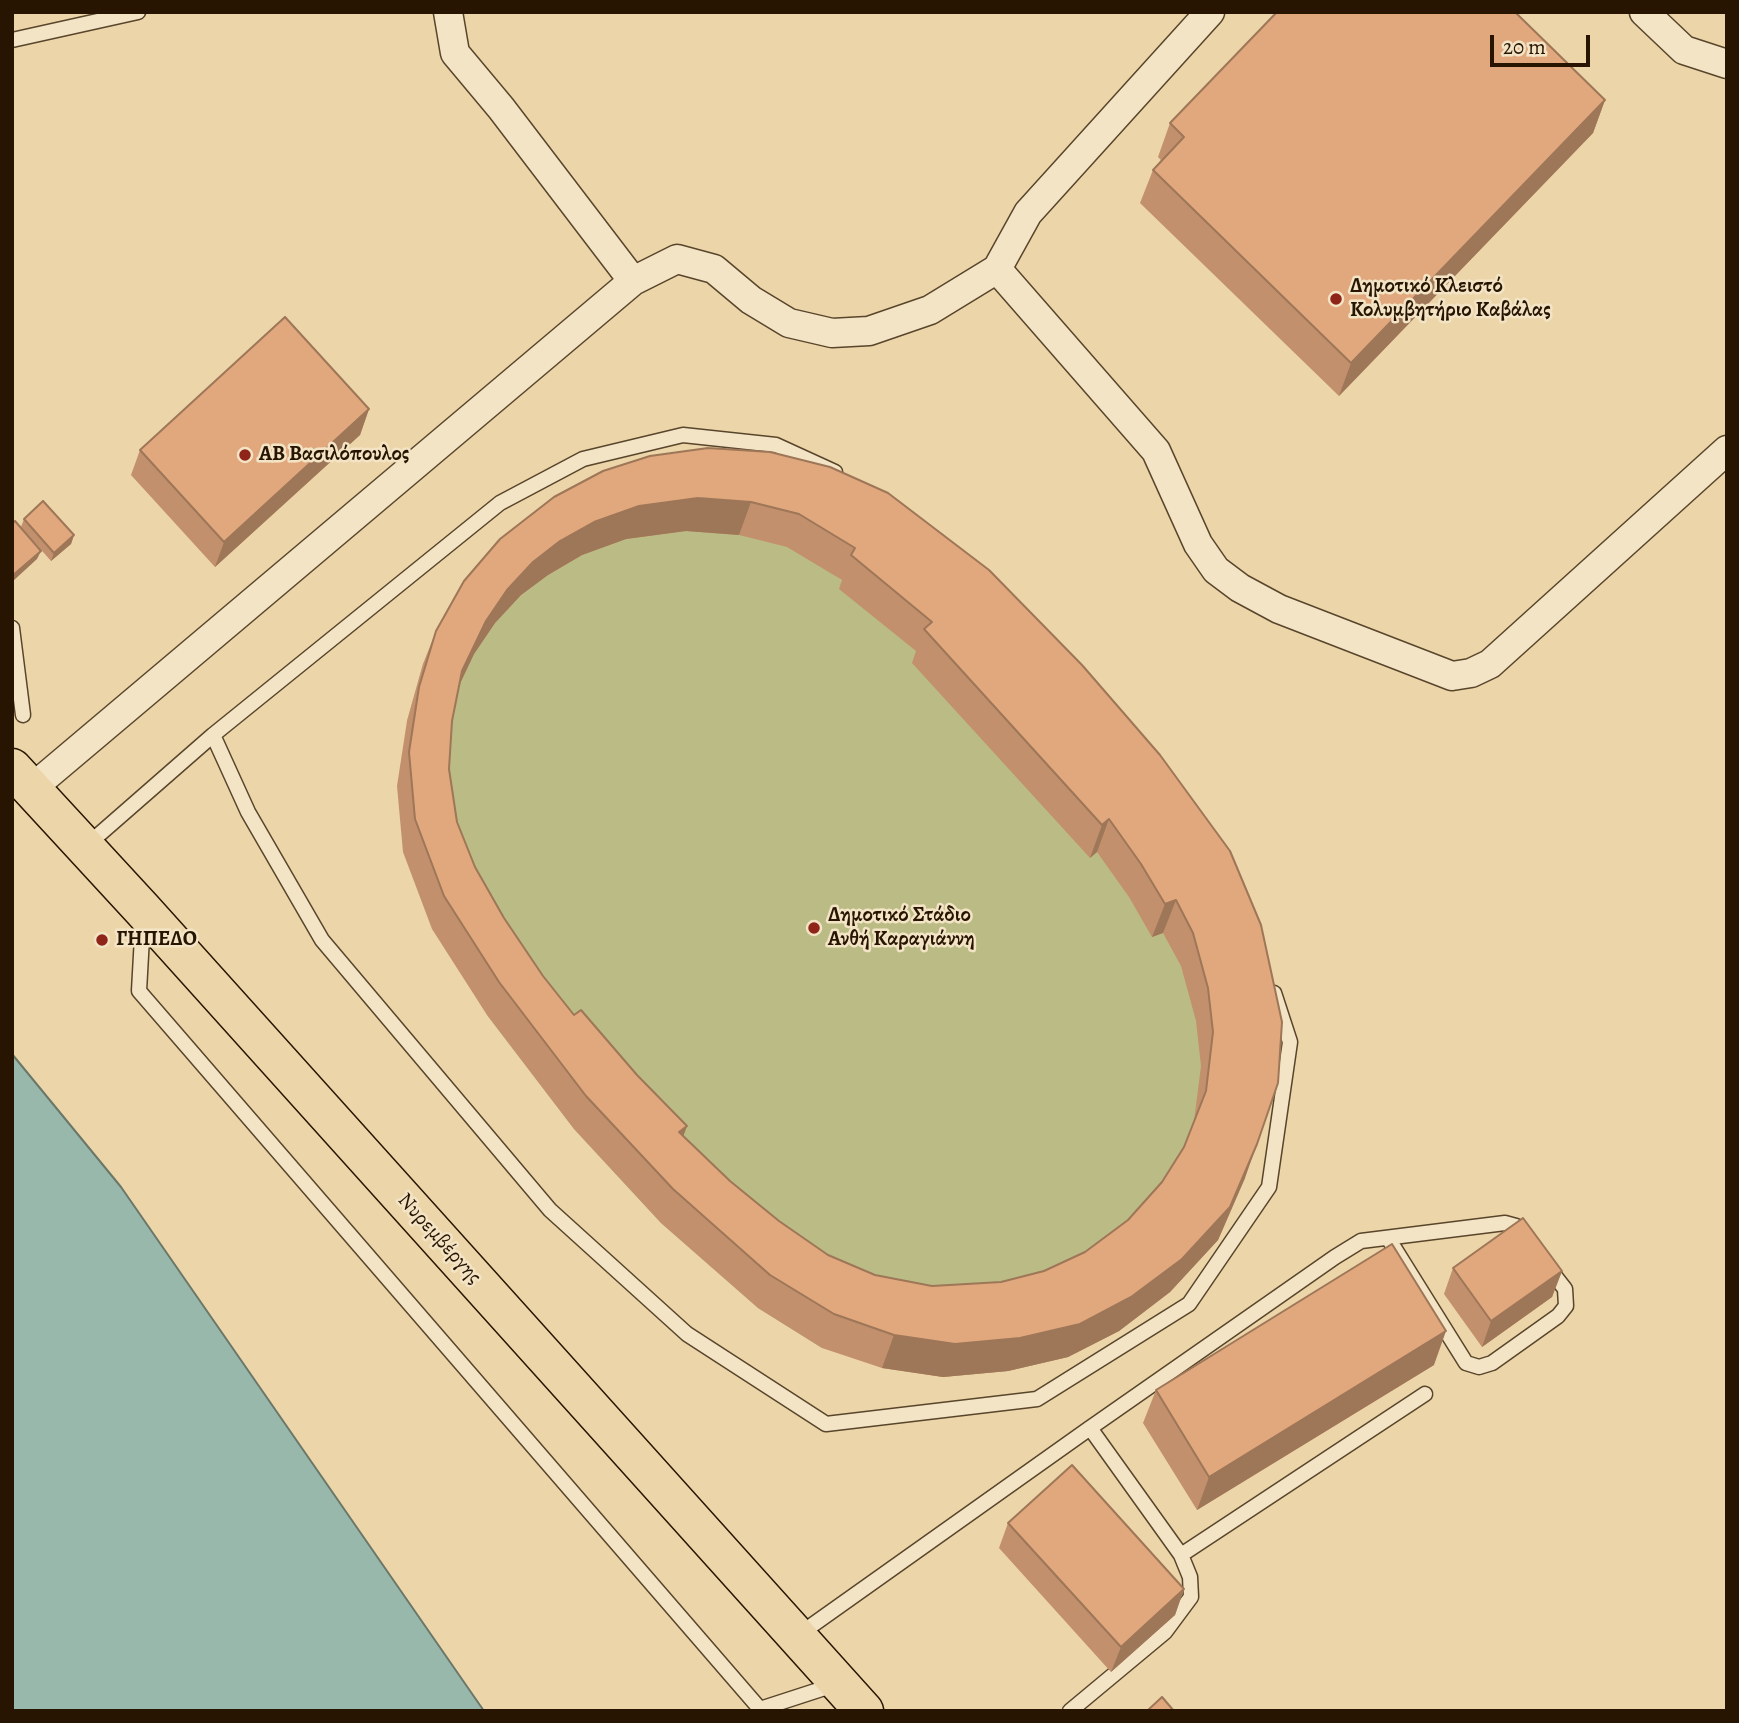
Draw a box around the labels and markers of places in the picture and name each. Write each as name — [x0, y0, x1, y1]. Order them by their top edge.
place label: Δημοτικό Κλειστό Κολυμβητήριο Καβάλας — [1350, 274, 1551, 324]
marker: Δημοτικό Κλειστό Κολυμβητήριο Καβάλας — [1328, 291, 1344, 307]
place label: ΑΒ Βασιλόπουλος — [259, 442, 409, 468]
marker: ΑΒ Βασιλόπουλος — [237, 447, 253, 463]
place label: Δημοτικό Στάδιο Ανθή Καραγιάννη — [828, 903, 975, 953]
marker: Δημοτικό Στάδιο Ανθή Καραγιάννη — [806, 920, 822, 936]
place label: ΓΗΠΕΔΟ — [116, 927, 197, 953]
marker: ΓΗΠΕΔΟ — [94, 932, 110, 948]

